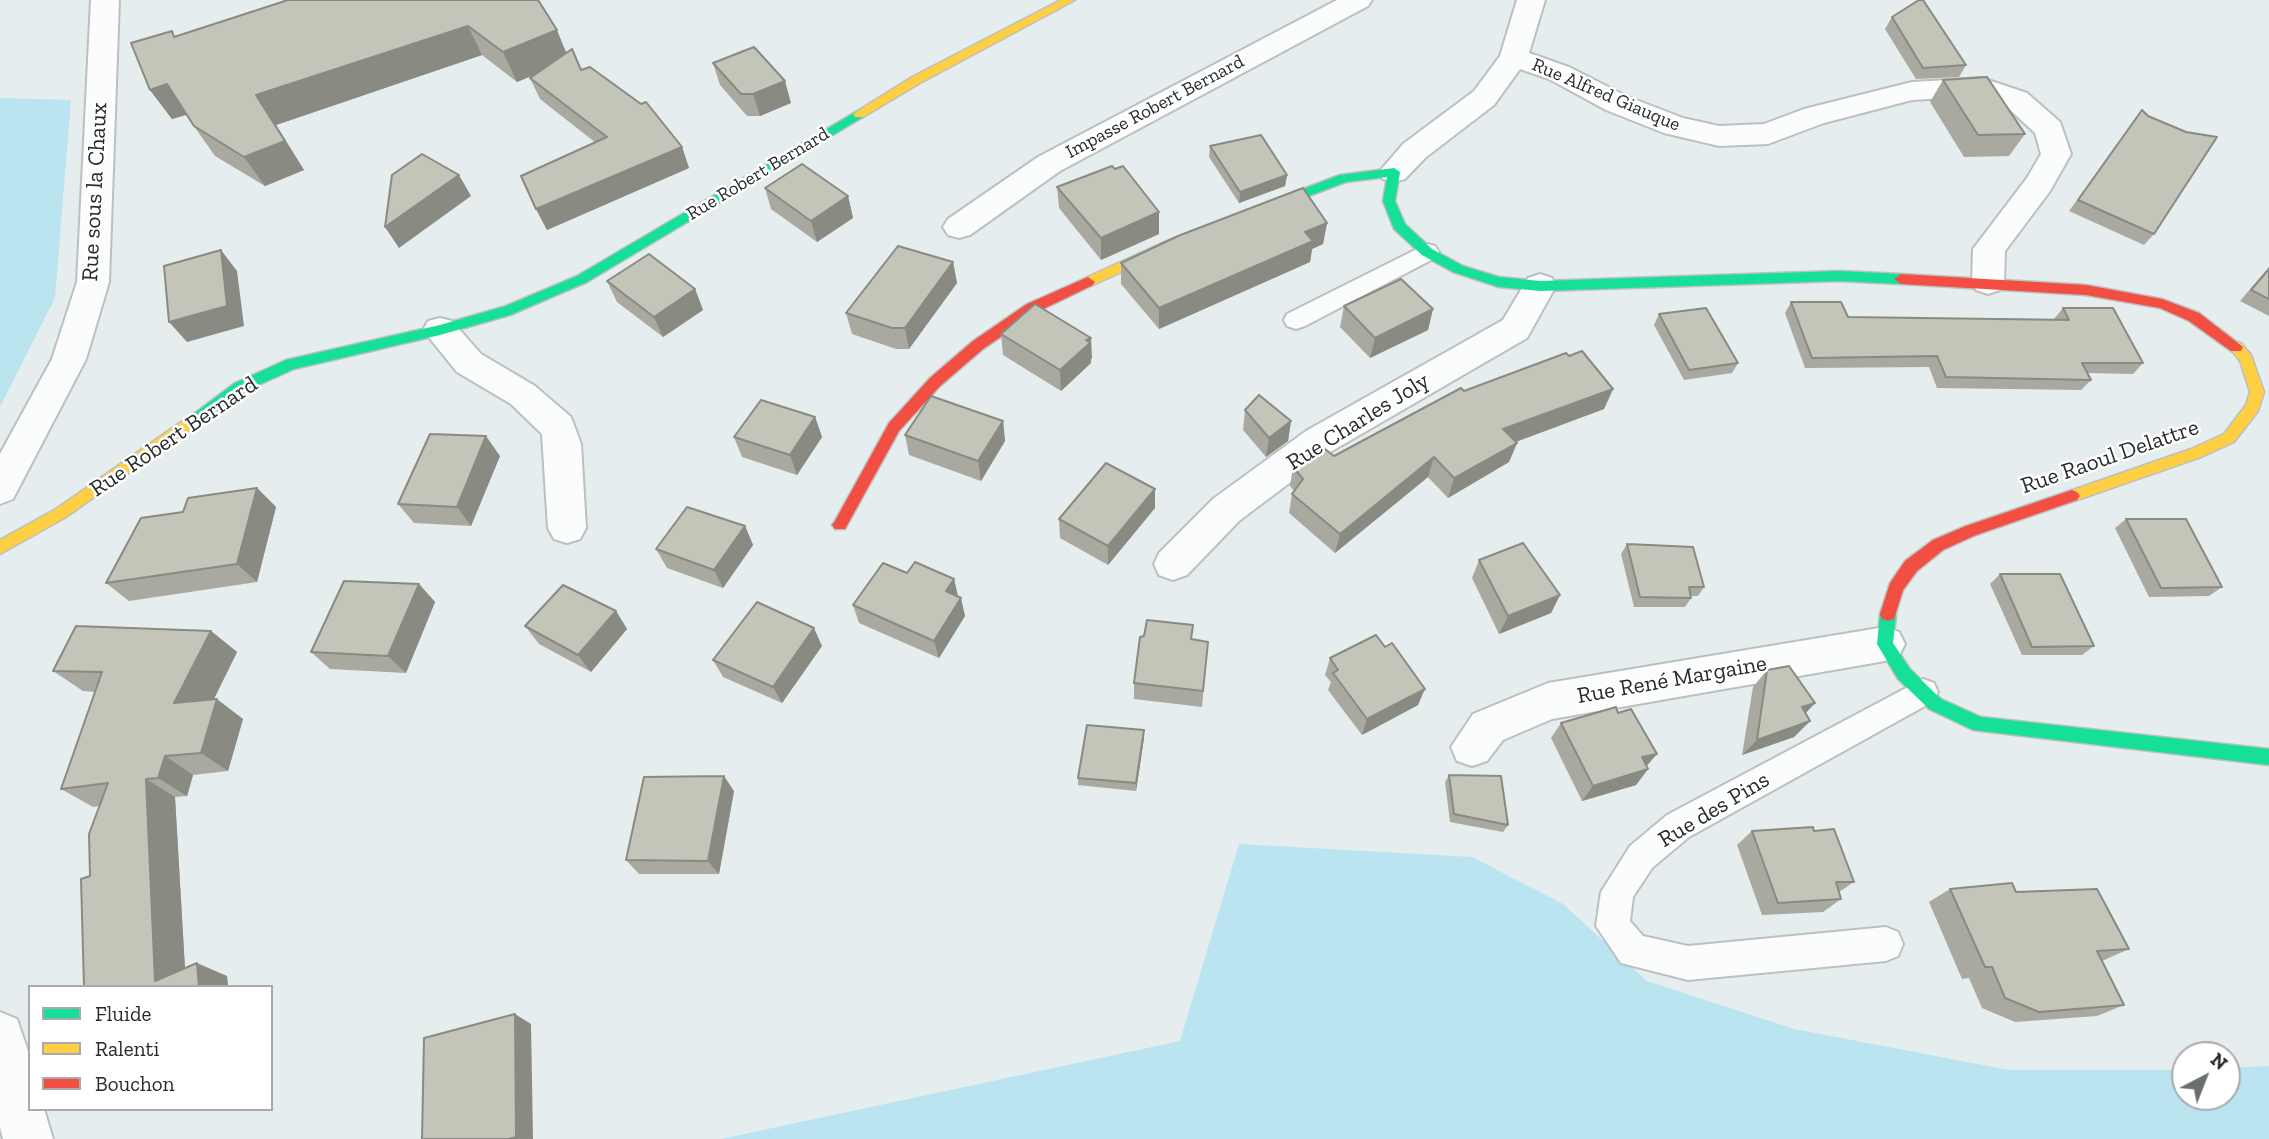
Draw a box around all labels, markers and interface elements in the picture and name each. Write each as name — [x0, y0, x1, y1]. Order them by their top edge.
street label: Impasse Robert Bernard — [1062, 50, 1248, 164]
street label: Rue Alfred Giauque — [1528, 53, 1684, 137]
street label: Rue sous la Chaux — [77, 102, 113, 282]
street label: Rue Robert Bernard — [683, 122, 833, 226]
street label: Rue Charles Joly — [1282, 367, 1434, 477]
street label: Rue Robert Bernard — [85, 371, 263, 503]
street label: Rue Raoul Delattre — [2017, 414, 2203, 500]
street label: Rue René Margaine — [1575, 650, 1769, 710]
street label: Rue des Pins — [1653, 766, 1775, 854]
legend — [28, 985, 273, 1111]
text: Fluide — [95, 1001, 151, 1026]
text: Ralenti — [95, 1036, 159, 1061]
north arrow — [2171, 1041, 2241, 1111]
text: N — [2206, 1048, 2232, 1075]
text: Bouchon — [95, 1071, 175, 1096]

